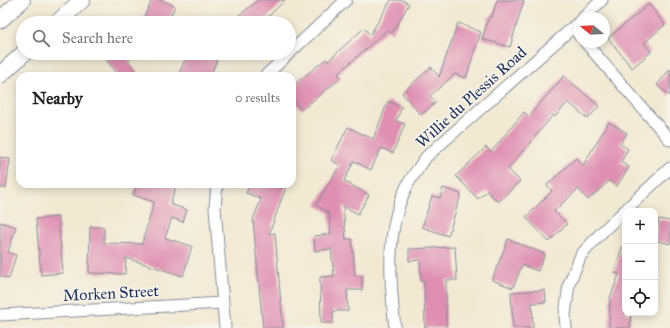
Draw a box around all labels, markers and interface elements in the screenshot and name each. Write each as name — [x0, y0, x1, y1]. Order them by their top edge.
north arrow — [574, 12, 610, 48]
search box — [16, 16, 296, 60]
icon: search — [30, 27, 52, 49]
text: Search here — [62, 29, 133, 47]
street label: Willie du Plessis Road — [412, 42, 530, 152]
text: Nearby — [32, 88, 83, 109]
text: 0 results — [235, 90, 280, 106]
map controls — [622, 208, 658, 316]
button: + — [622, 208, 658, 244]
button: − — [622, 244, 658, 280]
button: locate — [622, 280, 658, 316]
street label: Morken Street — [63, 281, 160, 305]

